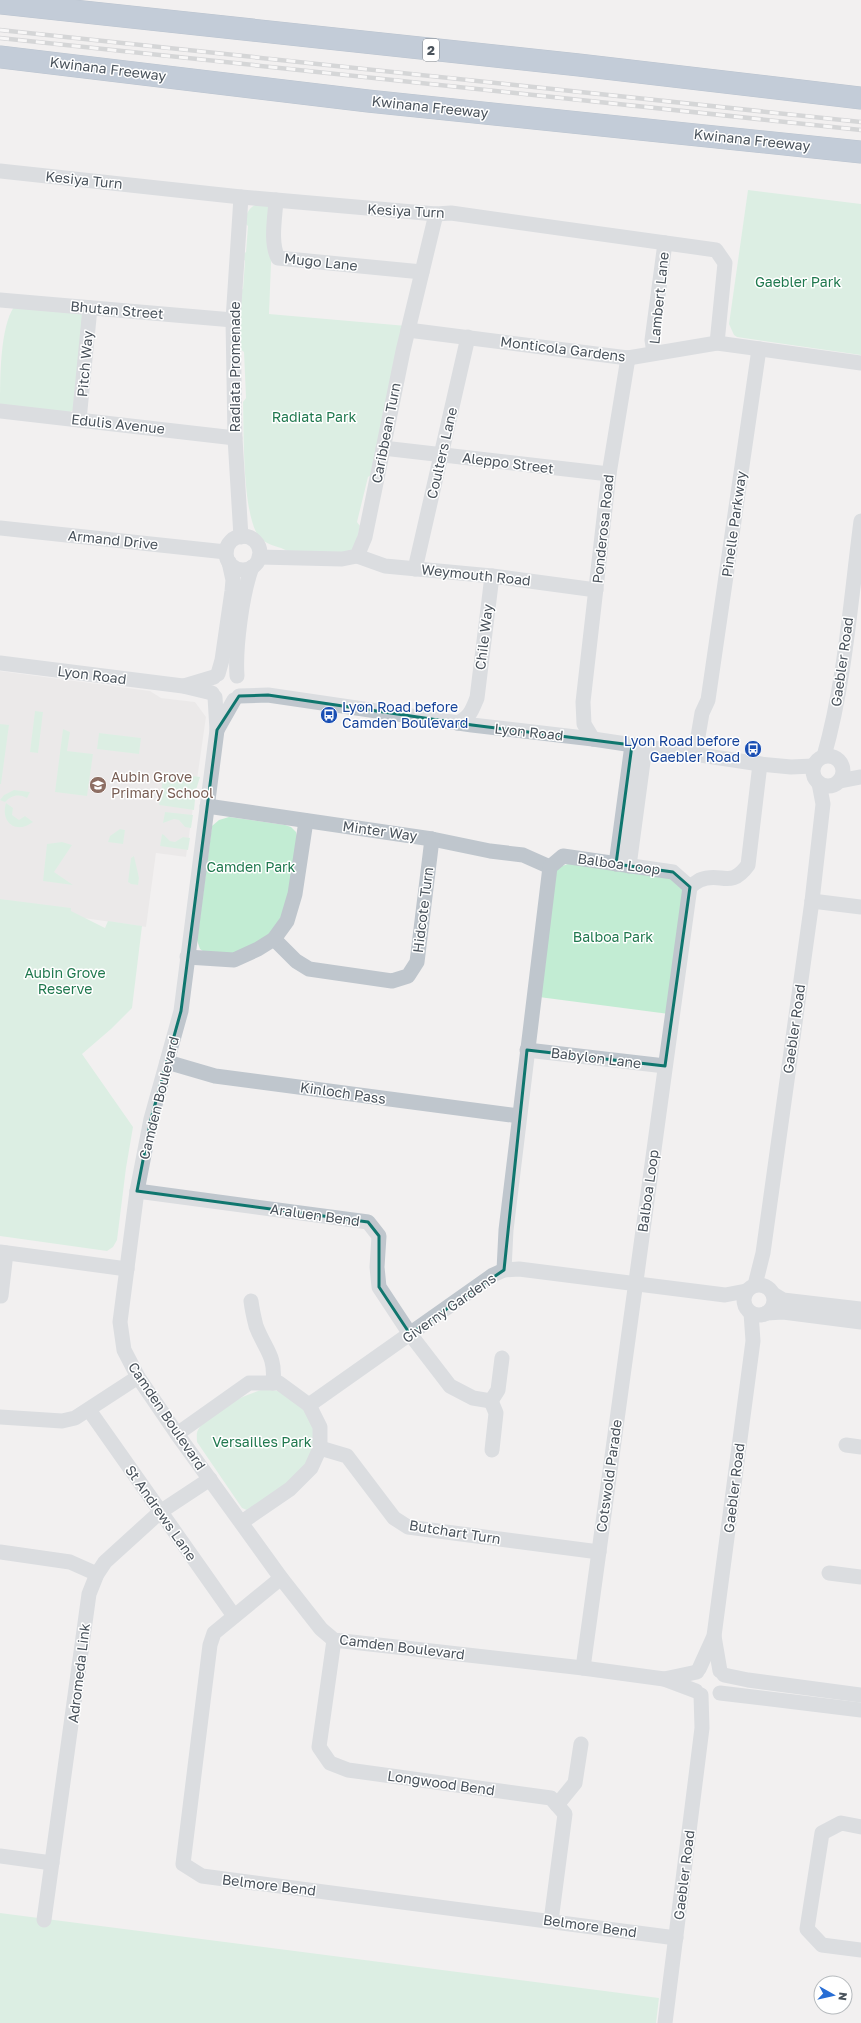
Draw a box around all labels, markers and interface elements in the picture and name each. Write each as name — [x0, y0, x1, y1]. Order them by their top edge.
road number: 2 — [423, 39, 439, 61]
street label: Kwinana Freeway — [49, 53, 167, 84]
street label: Kwinana Freeway — [371, 92, 489, 121]
street label: Kwinana Freeway — [693, 125, 811, 154]
street label: Kesiya Turn — [45, 167, 123, 192]
street label: Kesiya Turn — [367, 200, 445, 221]
street label: Mugo Lane — [283, 249, 359, 274]
street label: Lambert Lane — [645, 251, 672, 345]
park label: Gaebler Park — [755, 273, 841, 290]
street label: Bhutan Street — [70, 297, 164, 322]
street label: Radiata Promenade — [226, 301, 243, 433]
street label: Pitch Way — [73, 330, 96, 398]
street label: Monticola Gardens — [499, 332, 627, 365]
street label: Caribbean Turn — [367, 381, 404, 485]
street label: Coulters Lane — [423, 405, 460, 500]
park label: Radiata Park — [272, 408, 356, 425]
street label: Edulis Avenue — [70, 410, 166, 437]
street label: Aleppo Street — [461, 448, 555, 477]
street label: Pinelle Parkway — [718, 470, 749, 578]
street label: Ponderosa Road — [588, 474, 617, 584]
street label: Armand Drive — [67, 526, 159, 553]
street label: Weymouth Road — [421, 560, 532, 589]
street label: Chile Way — [471, 603, 496, 671]
street label: Gaebler Road — [827, 616, 856, 708]
street label: Lyon Road — [57, 662, 127, 687]
place label: Lyon Road before Camden Boulevard — [342, 698, 468, 731]
bus stop icon: Lyon Road before Camden Boulevard — [319, 705, 339, 725]
street label: Lyon Road — [494, 719, 564, 744]
place label: Lyon Road before Gaebler Road — [624, 732, 740, 765]
bus stop icon: Lyon Road before Gaebler Road — [743, 739, 763, 759]
place label: Aubin Grove Primary School — [111, 768, 213, 801]
school or university icon: Aubin Grove Primary School — [88, 775, 108, 795]
street label: Minter Way — [342, 817, 419, 844]
street label: Balboa Loop — [577, 849, 662, 878]
park label: Camden Park — [207, 858, 296, 875]
street label: Hidcote Turn — [409, 866, 436, 954]
park label: Balboa Park — [573, 928, 653, 945]
park label: Aubin Grove Reserve — [24, 964, 106, 997]
street label: Gaebler Road — [779, 983, 808, 1075]
street label: Camden Boulevard — [135, 1035, 182, 1161]
street label: Babylon Lane — [550, 1044, 642, 1071]
street label: Kinloch Pass — [299, 1078, 387, 1107]
street label: Balboa Loop — [633, 1148, 662, 1233]
street label: Araluen Bend — [269, 1200, 361, 1229]
street label: Giverny Gardens — [399, 1269, 499, 1346]
street label: Camden Boulevard — [125, 1359, 210, 1473]
street label: Cotswold Parade — [592, 1418, 625, 1534]
park label: Versailles Park — [212, 1433, 312, 1450]
street label: Gaebler Road — [720, 1442, 747, 1534]
street label: St Andrews Lane — [122, 1462, 201, 1564]
street label: Butchart Turn — [408, 1516, 502, 1547]
street label: Adromeda Link — [64, 1622, 93, 1724]
street label: Camden Boulevard — [338, 1630, 466, 1663]
street label: Longwood Bend — [386, 1767, 496, 1798]
street label: Gaebler Road — [670, 1829, 697, 1921]
street label: Belmore Bend — [221, 1870, 317, 1899]
street label: Belmore Bend — [542, 1911, 638, 1940]
north arrow — [813, 1975, 853, 2015]
text: N — [836, 1991, 850, 2002]

